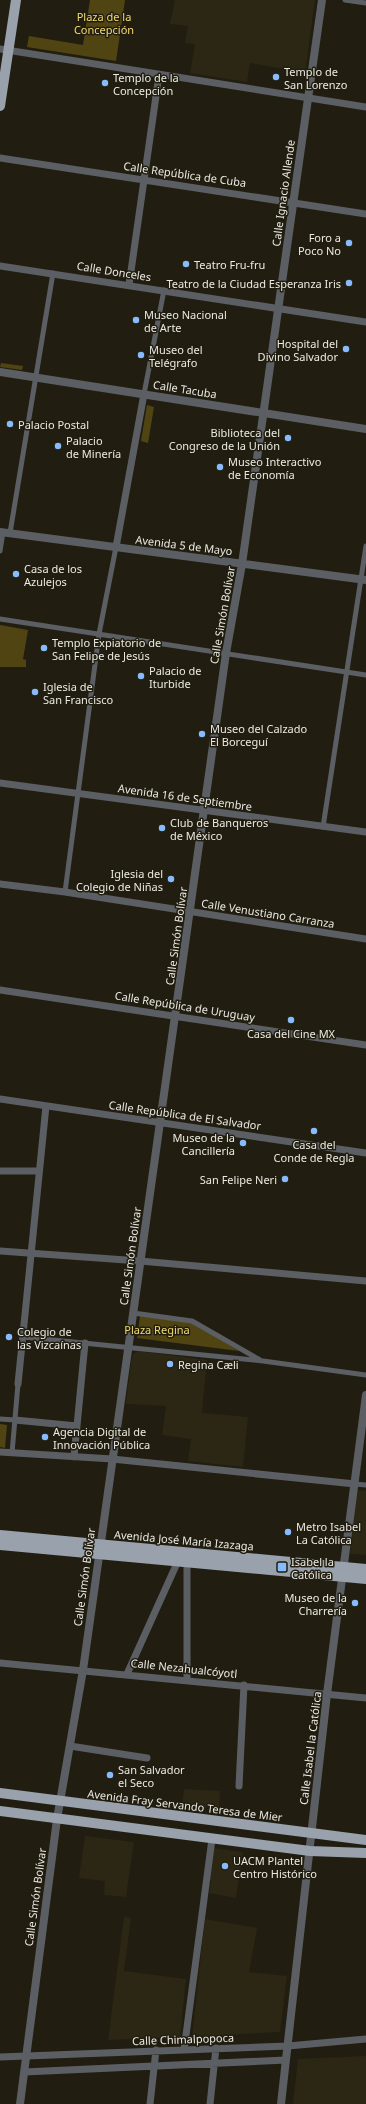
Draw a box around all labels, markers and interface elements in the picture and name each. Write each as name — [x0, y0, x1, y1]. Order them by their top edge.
park label: Plaza de la Concepción — [74, 9, 134, 37]
place label: Templo de San Lorenzo — [284, 64, 348, 92]
place label: Templo de la Concepción — [113, 70, 179, 98]
marker: Templo de San Lorenzo — [271, 72, 281, 82]
marker: Templo de la Concepción — [100, 78, 110, 88]
street label: Calle Ignacio Allende — [268, 139, 298, 247]
street label: Calle República de Cuba — [123, 158, 247, 190]
place label: Foro a Poco No — [298, 230, 341, 258]
marker: Foro a Poco No — [344, 238, 354, 248]
place label: Teatro Fru-fru — [194, 257, 265, 272]
street label: Calle Donceles — [76, 258, 152, 284]
marker: Teatro Fru-fru — [181, 259, 191, 269]
place label: Teatro de la Ciudad Esperanza Iris — [166, 276, 341, 291]
marker: Teatro de la Ciudad Esperanza Iris — [344, 278, 354, 288]
place label: Museo Nacional de Arte — [144, 307, 227, 335]
marker: Museo Nacional de Arte — [131, 315, 141, 325]
place label: Hospital del Divino Salvador — [258, 336, 338, 364]
place label: Museo del Telégrafo — [149, 342, 203, 370]
marker: Hospital del Divino Salvador — [341, 344, 351, 354]
marker: Museo del Telégrafo — [136, 350, 146, 360]
street label: Calle Tacuba — [152, 377, 218, 401]
place label: Palacio Postal — [18, 417, 89, 432]
marker: Palacio Postal — [5, 419, 15, 429]
place label: Biblioteca del Congreso de la Unión — [169, 425, 280, 453]
place label: Palacio de Minería — [66, 433, 121, 461]
marker: Biblioteca del Congreso de la Unión — [283, 433, 293, 443]
marker: Palacio de Minería — [53, 441, 63, 451]
place label: Museo Interactivo de Economía — [228, 454, 322, 482]
marker: Museo Interactivo de Economía — [215, 462, 225, 472]
street label: Avenida 5 de Mayo — [135, 532, 234, 558]
place label: Casa de los Azulejos — [24, 561, 82, 589]
street label: Calle Simón Bolívar — [206, 564, 238, 665]
marker: Casa de los Azulejos — [11, 569, 21, 579]
place label: Templo Expiatorio de San Felipe de Jesús — [52, 635, 161, 663]
marker: Templo Expiatorio de San Felipe de Jesús — [39, 643, 49, 653]
place label: Palacio de Iturbide — [149, 663, 201, 691]
marker: Palacio de Iturbide — [136, 671, 146, 681]
place label: Iglesia de San Francisco — [43, 679, 114, 707]
marker: Iglesia de San Francisco — [30, 687, 40, 697]
place label: Museo del Calzado El Borceguí — [210, 721, 307, 749]
marker: Museo del Calzado El Borceguí — [197, 729, 207, 739]
street label: Avenida 16 de Septiembre — [117, 780, 253, 814]
place label: Club de Banqueros de México — [170, 815, 268, 843]
marker: Club de Banqueros de México — [157, 823, 167, 833]
place label: Iglesia del Colegio de Niñas — [76, 866, 163, 894]
marker: Iglesia del Colegio de Niñas — [166, 874, 176, 884]
street label: Calle Simón Bolívar — [162, 885, 190, 986]
street label: Calle Venustiano Carranza — [200, 895, 336, 931]
street label: Calle República de Uruguay — [114, 988, 257, 1025]
marker: Casa del Cine MX — [286, 1015, 296, 1025]
place label: Casa del Cine MX — [247, 1026, 336, 1041]
street label: Calle República de El Salvador — [108, 1097, 263, 1133]
marker: Casa del Conde de Regla — [309, 1126, 319, 1136]
place label: Museo de la Cancillería — [172, 1130, 235, 1158]
place label: Casa del Conde de Regla — [274, 1137, 354, 1165]
marker: Museo de la Cancillería — [238, 1138, 248, 1148]
place label: San Felipe Neri — [200, 1172, 277, 1187]
marker: San Felipe Neri — [280, 1174, 290, 1184]
street label: Calle Simón Bolívar — [116, 1205, 144, 1306]
park label: Plaza Regina — [124, 1322, 190, 1337]
place label: Colegio de las Vizcaínas — [17, 1324, 81, 1352]
marker: Colegio de las Vizcaínas — [4, 1332, 14, 1342]
place label: Regina Cæli — [178, 1357, 239, 1372]
marker: Regina Cæli — [165, 1359, 175, 1369]
place label: Agencia Digital de Innovación Pública — [53, 1424, 150, 1452]
marker: Agencia Digital de Innovación Pública — [40, 1432, 50, 1442]
place label: Metro Isabel La Católica — [296, 1519, 361, 1547]
street label: Calle Simón Bolívar — [70, 1526, 98, 1627]
street label: Avenida José María Izazaga — [114, 1526, 254, 1554]
marker: Metro Isabel La Católica — [283, 1527, 293, 1537]
place label: Isabel la Católica — [291, 1554, 334, 1582]
marker: Isabel la Católica — [276, 1561, 288, 1573]
place label: Museo de la Charrería — [284, 1590, 347, 1618]
marker: Museo de la Charrería — [350, 1598, 360, 1608]
street label: Calle Nezahualcóyotl — [130, 1655, 238, 1681]
street label: Calle Isabel la Católica — [296, 1690, 324, 1806]
place label: San Salvador el Seco — [118, 1762, 185, 1790]
marker: San Salvador el Seco — [105, 1770, 115, 1780]
street label: Avenida Fray Servando Teresa de Mier — [87, 1786, 284, 1824]
street label: Calle Simón Bolívar — [21, 1846, 49, 1947]
place label: UACM Plantel Centro Histórico — [233, 1853, 317, 1881]
marker: UACM Plantel Centro Histórico — [220, 1861, 230, 1871]
street label: Calle Chimalpopoca — [132, 2030, 234, 2048]

